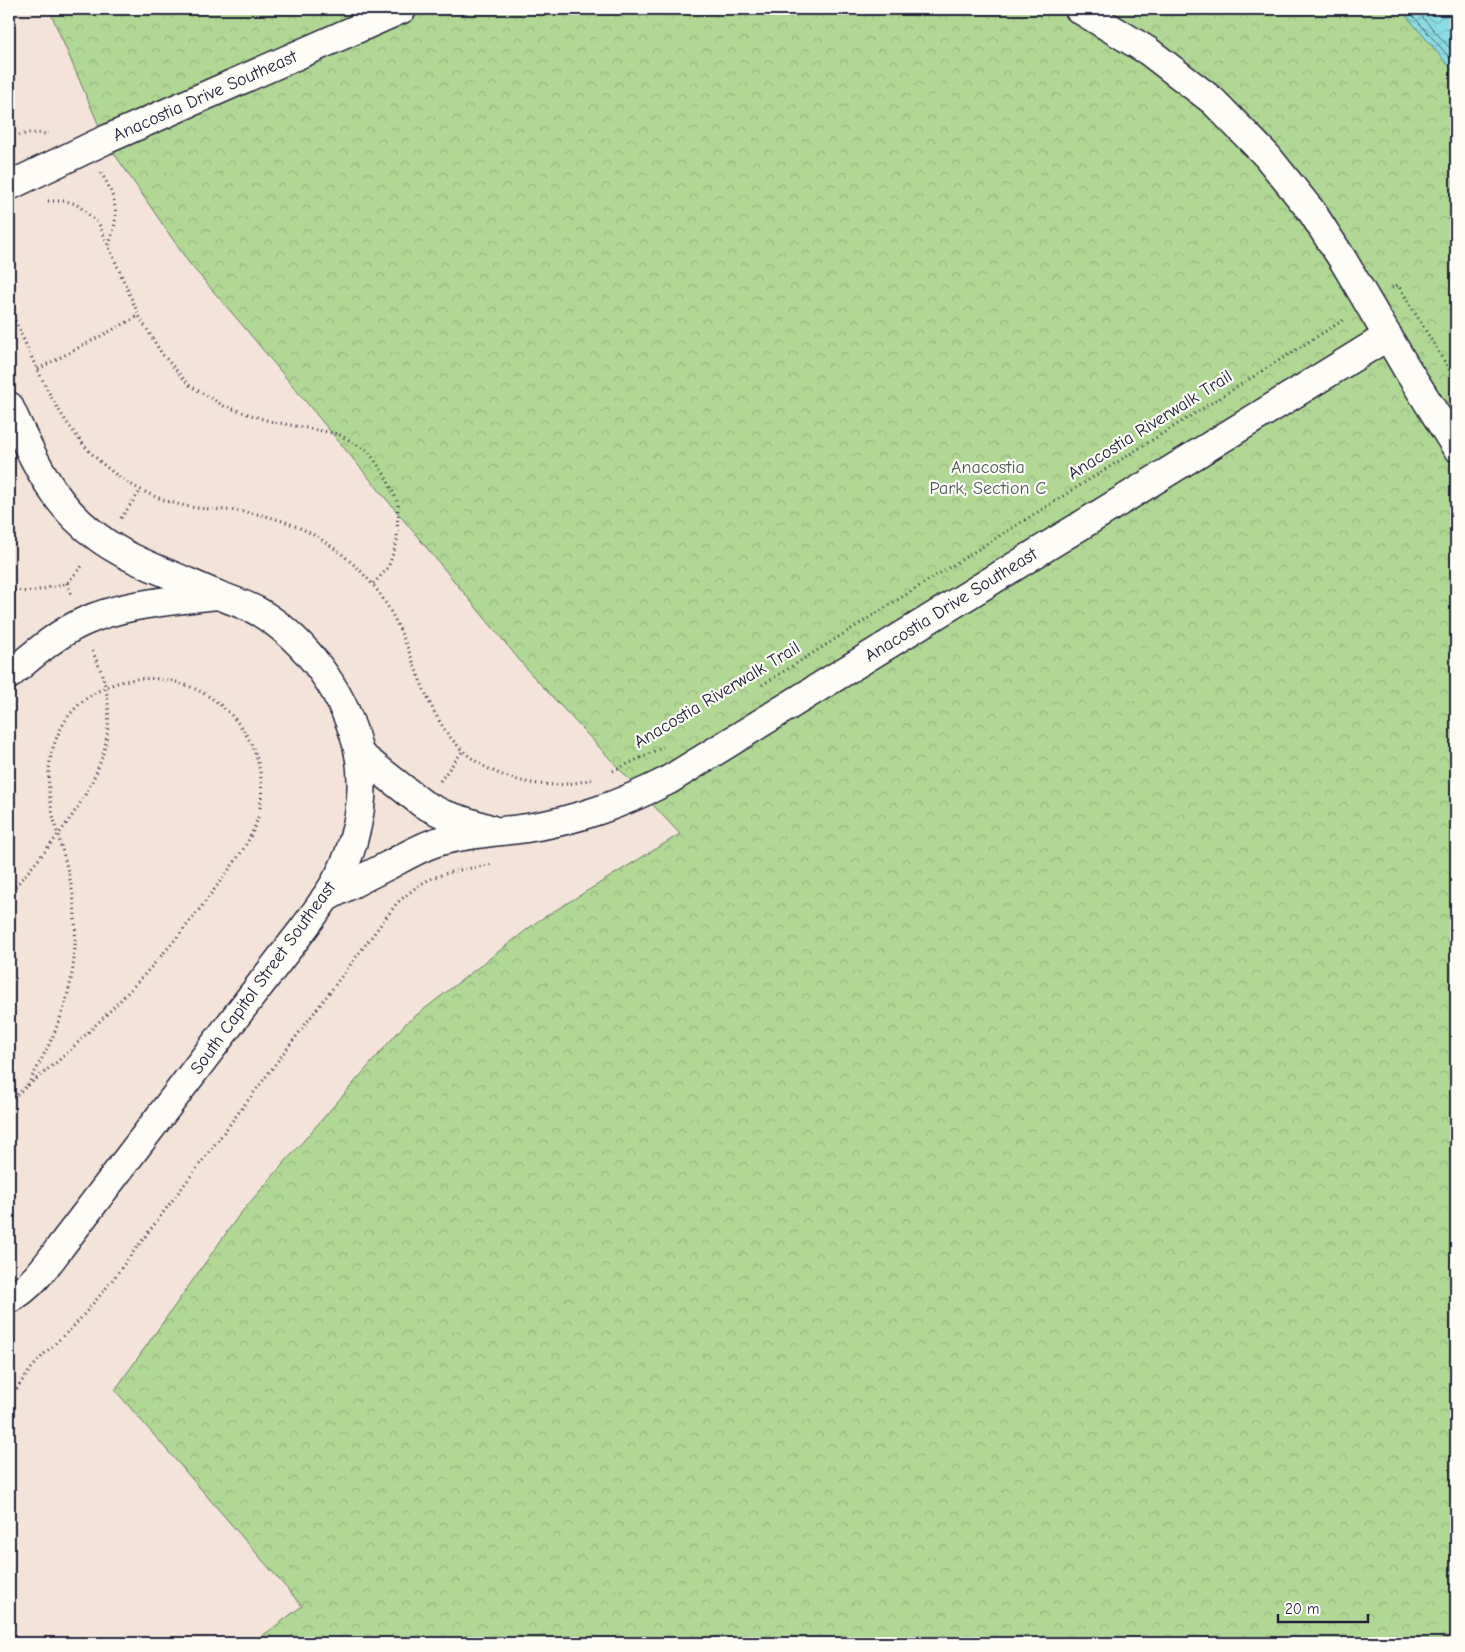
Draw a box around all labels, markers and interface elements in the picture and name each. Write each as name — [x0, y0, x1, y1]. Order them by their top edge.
street label: Anacostia Drive Southeast — [110, 46, 301, 146]
street label: Anacostia Riverwalk Trail — [1064, 366, 1236, 484]
park label: Anacostia Park, Section C — [930, 457, 1046, 499]
street label: Anacostia Drive Southeast — [861, 543, 1042, 667]
street label: Anacostia Riverwalk Trail — [630, 637, 804, 753]
street label: South Capitol Street Southeast — [186, 877, 340, 1078]
scale bar — [1278, 1592, 1368, 1624]
text: 20 m — [1285, 1600, 1319, 1618]

